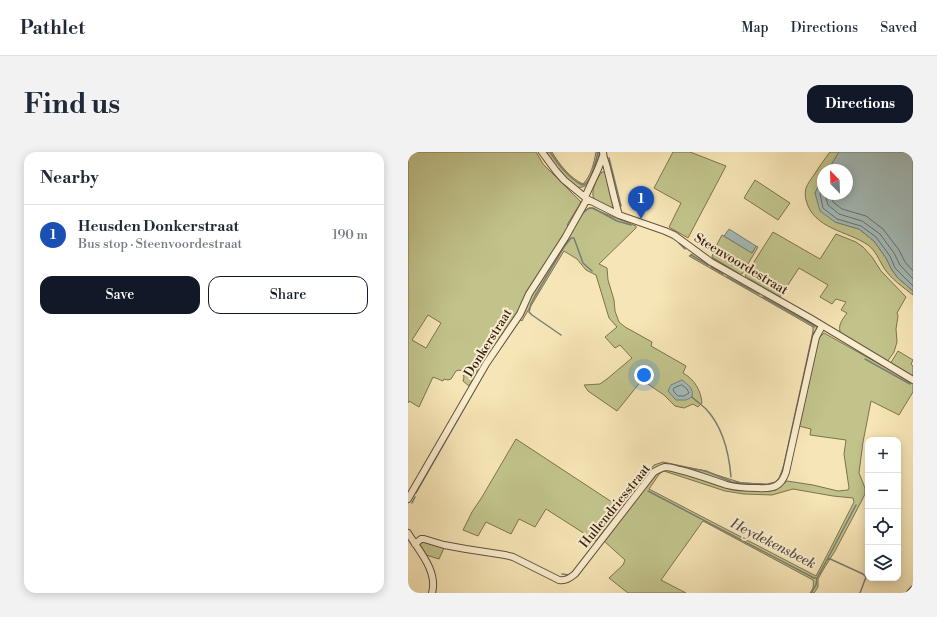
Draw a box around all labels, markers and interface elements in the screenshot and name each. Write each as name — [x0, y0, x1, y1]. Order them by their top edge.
text: Pathlet — [20, 16, 85, 40]
text: Map — [741, 19, 769, 37]
text: Directions — [791, 19, 858, 37]
text: Saved — [880, 19, 917, 37]
button: Directions — [807, 85, 913, 123]
text: Find us — [24, 87, 120, 122]
north arrow — [817, 164, 853, 200]
text: Nearby — [40, 167, 99, 189]
pin: 1 — [628, 186, 654, 219]
text: Heusden Donkerstraat — [78, 217, 239, 236]
text: 1 — [50, 227, 56, 243]
text: 190 m — [332, 227, 368, 243]
street label: Steenvoordestraat — [691, 230, 791, 299]
text: Bus stop · Steenvoordestraat — [78, 236, 242, 252]
button: Save — [40, 276, 200, 314]
button: Share — [208, 276, 368, 314]
street label: Donkerstraat — [461, 305, 516, 380]
your location — [634, 365, 654, 385]
map controls — [865, 437, 901, 581]
button: + — [865, 437, 901, 473]
street label: Hullendriesstraat — [576, 460, 654, 551]
button: − — [865, 473, 901, 509]
button: locate — [865, 509, 901, 545]
water label: Heydekensbeek — [726, 514, 819, 573]
button: layers — [865, 545, 901, 581]

